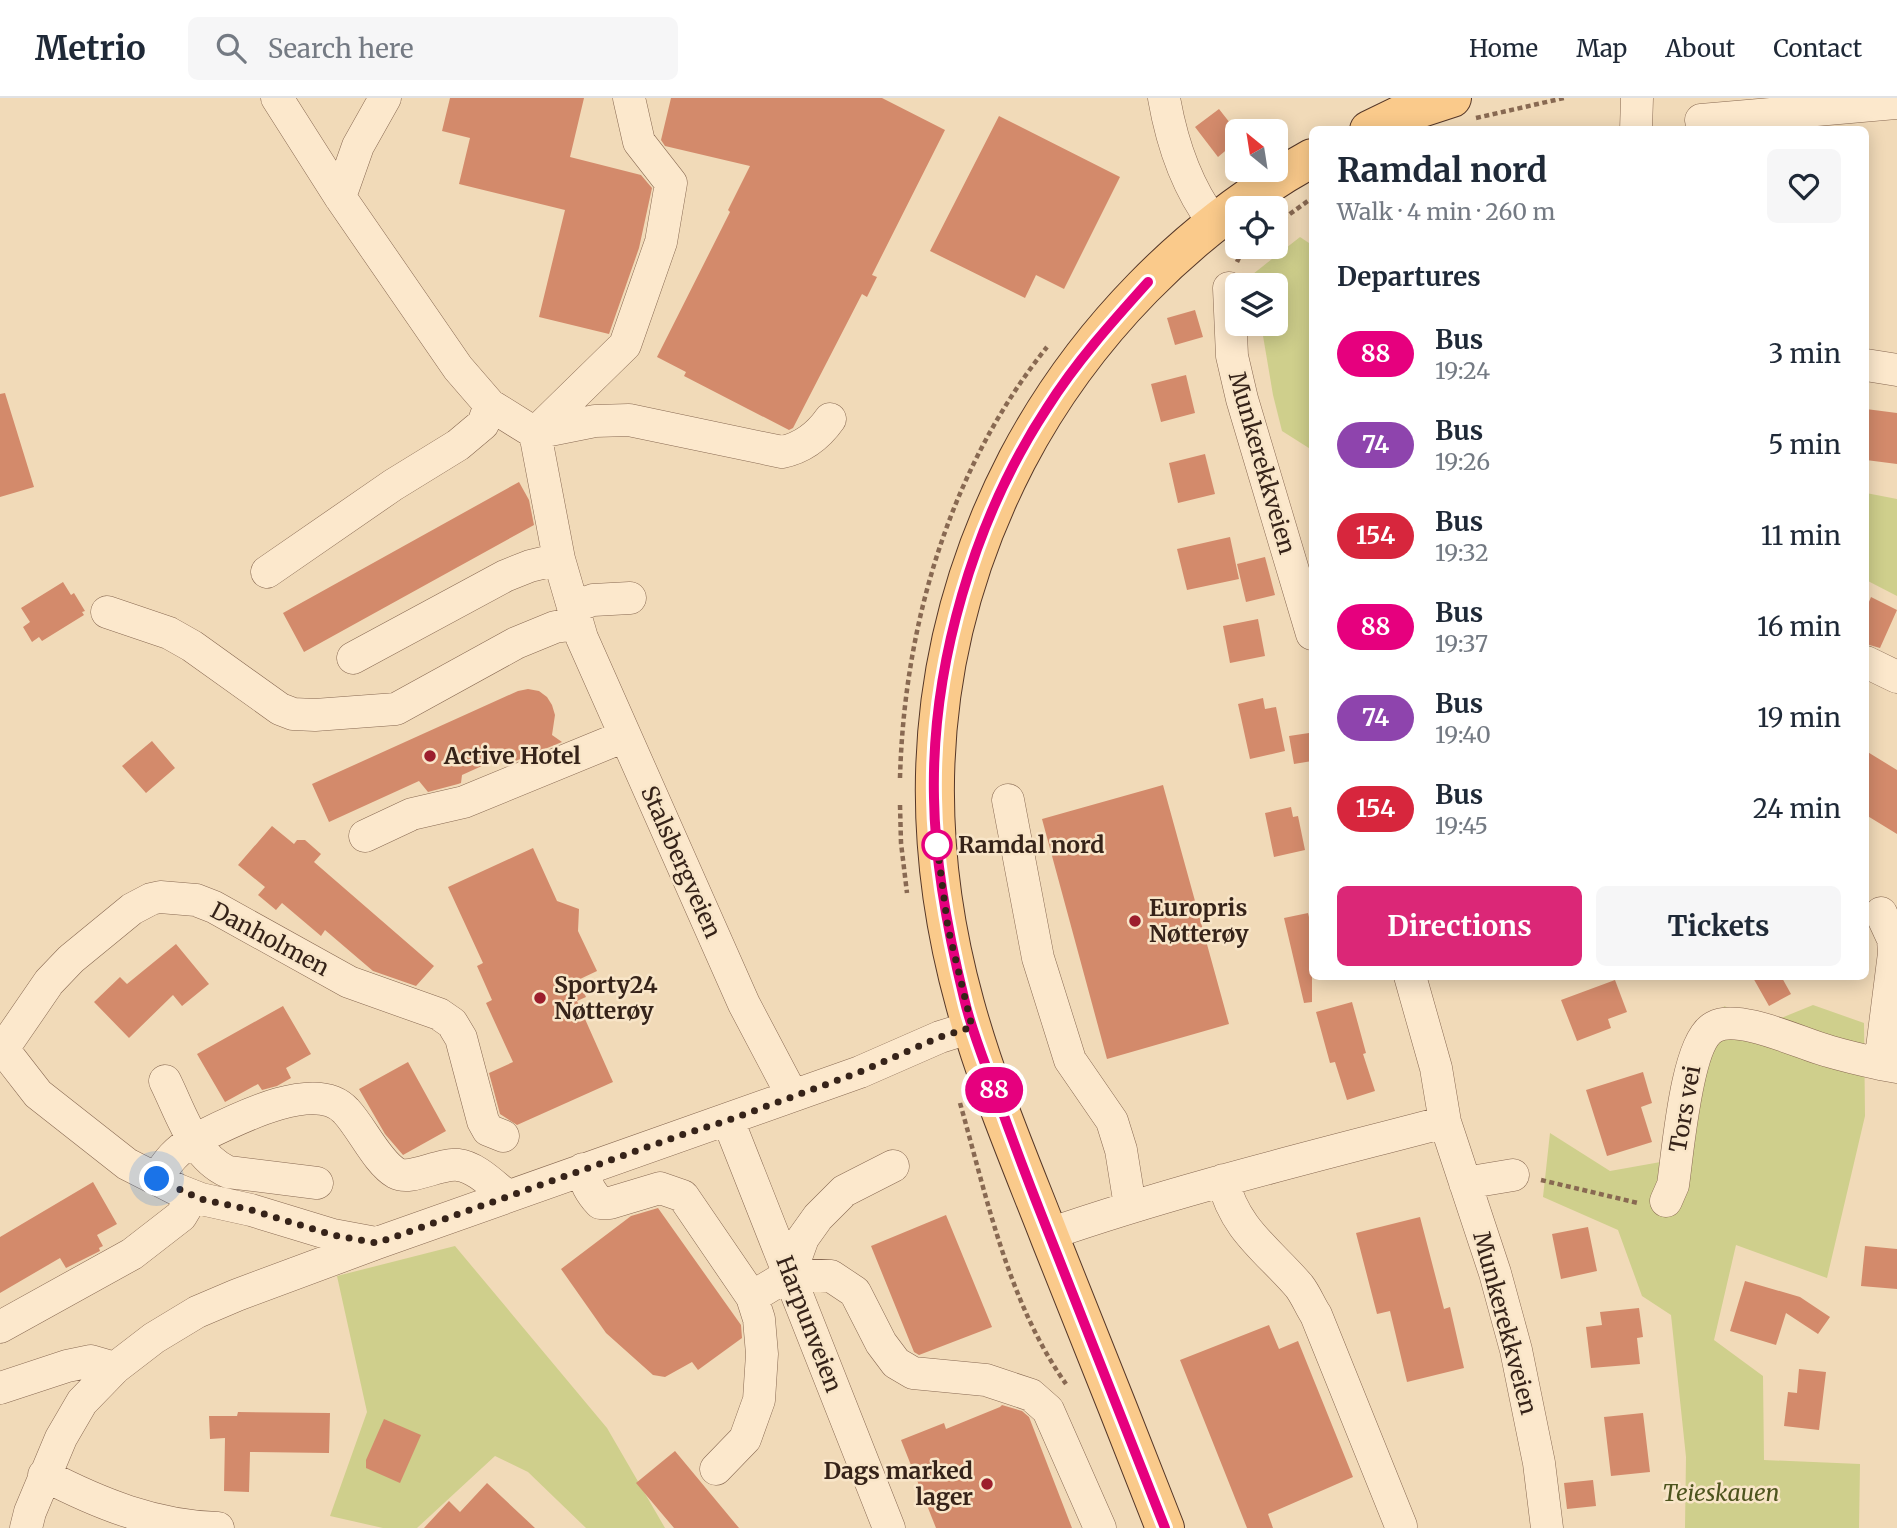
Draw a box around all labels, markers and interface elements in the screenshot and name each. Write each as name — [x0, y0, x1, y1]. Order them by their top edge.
search box — [188, 17, 678, 80]
text: Metrio — [35, 28, 146, 69]
icon: search — [212, 29, 250, 67]
text: Search here — [268, 32, 413, 65]
text: Home — [1469, 33, 1538, 64]
text: Map — [1576, 33, 1627, 64]
text: About — [1665, 33, 1735, 64]
text: Contact — [1773, 33, 1862, 64]
north arrow — [1225, 119, 1288, 182]
map controls — [1225, 119, 1288, 336]
button: heart — [1767, 149, 1841, 223]
text: Ramdal nord — [1337, 150, 1547, 191]
button: locate — [1225, 196, 1288, 259]
text: Walk · 4 min · 260 m — [1337, 197, 1555, 226]
text: Departures — [1337, 260, 1481, 293]
button: layers — [1225, 273, 1288, 336]
text: Bus — [1435, 323, 1483, 356]
text: 3 min — [1769, 337, 1841, 370]
text: 88 — [1361, 338, 1390, 369]
text: 19:24 — [1435, 356, 1490, 385]
street label: Munkerekkveien — [1223, 368, 1302, 557]
text: Bus — [1435, 414, 1483, 447]
text: 5 min — [1768, 428, 1841, 461]
text: 74 — [1362, 429, 1389, 460]
text: 19:26 — [1435, 447, 1490, 476]
text: Bus — [1435, 505, 1483, 538]
text: 11 min — [1761, 519, 1841, 552]
text: 154 — [1356, 520, 1395, 551]
text: 19:32 — [1435, 538, 1489, 567]
text: Bus — [1435, 596, 1483, 629]
text: 16 min — [1757, 610, 1841, 643]
text: 88 — [1361, 611, 1390, 642]
text: 19:37 — [1435, 629, 1488, 658]
text: Bus — [1435, 687, 1483, 720]
text: 19 min — [1757, 701, 1841, 734]
text: 74 — [1362, 702, 1389, 733]
text: 19:40 — [1435, 720, 1491, 749]
place label: Active Hotel — [443, 741, 581, 770]
marker: Active Hotel — [422, 748, 438, 764]
text: Bus — [1435, 778, 1483, 811]
street label: Stalsbergveien — [635, 781, 728, 942]
text: 24 min — [1753, 792, 1841, 825]
text: 154 — [1356, 793, 1395, 824]
text: 19:45 — [1435, 811, 1488, 840]
marker: Ramdal nord — [922, 830, 952, 860]
place label: Ramdal nord — [958, 830, 1104, 859]
button: Directions — [1337, 886, 1582, 966]
button: Tickets — [1596, 886, 1841, 966]
place label: Europris Nøtterøy — [1149, 893, 1249, 948]
street label: Danholmen — [206, 895, 335, 982]
marker: Europris Nøtterøy — [1127, 913, 1143, 929]
place label: Sporty24 Nøtterøy — [554, 970, 658, 1025]
marker: Sporty24 Nøtterøy — [532, 990, 548, 1006]
street label: Tors vei — [1663, 1063, 1706, 1155]
line badge: 88 — [962, 1067, 1026, 1113]
text: 88 — [979, 1074, 1009, 1105]
your location — [139, 1161, 174, 1196]
street label: Munkerekkveien — [1467, 1228, 1544, 1417]
street label: Harpunveien — [770, 1251, 849, 1396]
place label: Dags marked lager — [824, 1456, 973, 1511]
marker: Dags marked lager — [979, 1476, 995, 1492]
park label: Teieskauen — [1663, 1478, 1779, 1507]

